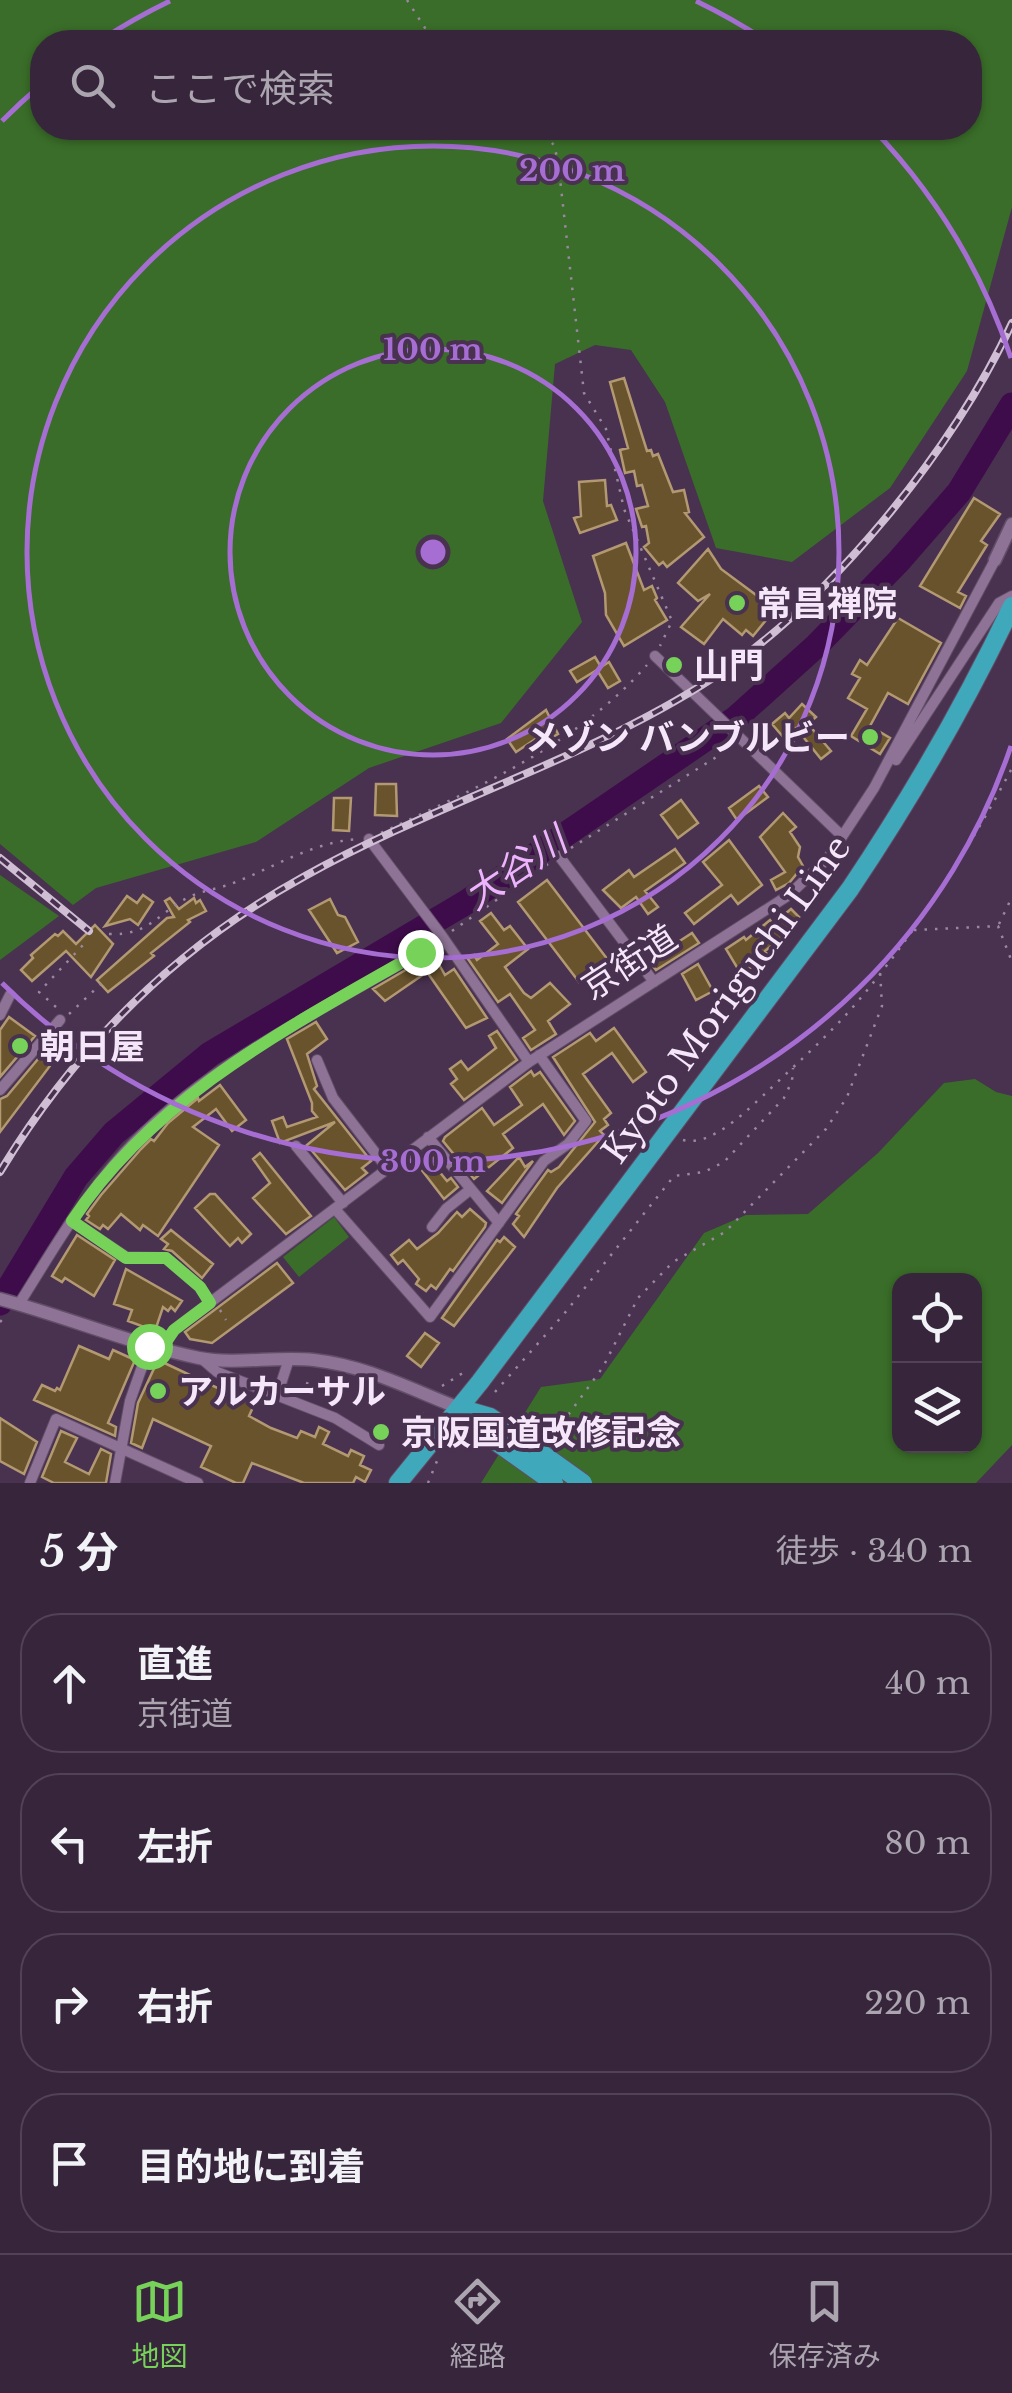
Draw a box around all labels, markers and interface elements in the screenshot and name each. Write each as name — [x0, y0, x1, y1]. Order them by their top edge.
search box — [30, 30, 982, 140]
icon: search — [65, 58, 120, 113]
text: ここで検索 — [145, 65, 335, 112]
text: 200 m — [519, 152, 625, 189]
text: 100 m — [383, 331, 483, 368]
centre of rings — [415, 534, 451, 570]
place label: 常昌禅院 — [757, 582, 897, 625]
marker: 常昌禅院 — [726, 592, 748, 614]
place label: 山門 — [694, 644, 764, 687]
marker: 山門 — [663, 654, 685, 676]
place label: メゾン バンブルビー — [525, 716, 850, 759]
marker: メゾン バンブルビー — [859, 726, 881, 748]
water label: 大谷川 — [455, 814, 579, 919]
street label: Kyoto Moriguchi Line — [593, 827, 859, 1171]
street label: 京街道 — [573, 915, 685, 1009]
route end — [398, 930, 444, 976]
place label: 朝日屋 — [40, 1025, 145, 1068]
marker: 朝日屋 — [9, 1035, 31, 1057]
text: 300 m — [380, 1143, 486, 1180]
map controls — [892, 1273, 982, 1453]
button: locate — [892, 1273, 982, 1363]
route start — [127, 1324, 173, 1370]
button: layers — [892, 1363, 982, 1453]
place label: アルカーサル — [178, 1370, 386, 1413]
marker: アルカーサル — [147, 1380, 169, 1402]
place label: 京阪国道改修記念 — [401, 1411, 681, 1454]
marker: 京阪国道改修記念 — [370, 1421, 392, 1443]
text: 5 分 — [40, 1526, 118, 1578]
text: 徒歩 · 340 m — [776, 1531, 972, 1571]
text: 直進 — [137, 1640, 213, 1687]
icon: ahead — [42, 1656, 97, 1711]
text: 40 m — [885, 1663, 970, 1703]
text: 京街道 — [137, 1694, 233, 1734]
icon: left — [42, 1816, 97, 1871]
text: 左折 — [137, 1823, 213, 1870]
text: 80 m — [884, 1823, 970, 1863]
icon: right — [42, 1976, 97, 2031]
text: 右折 — [137, 1983, 213, 2030]
text: 220 m — [864, 1983, 970, 2023]
icon: arrive — [42, 2136, 97, 2191]
text: 目的地に到着 — [137, 2143, 365, 2190]
tab: 地図 — [131, 2274, 187, 2374]
tab: 経路 — [450, 2274, 506, 2374]
tab: 保存済み — [769, 2274, 881, 2374]

